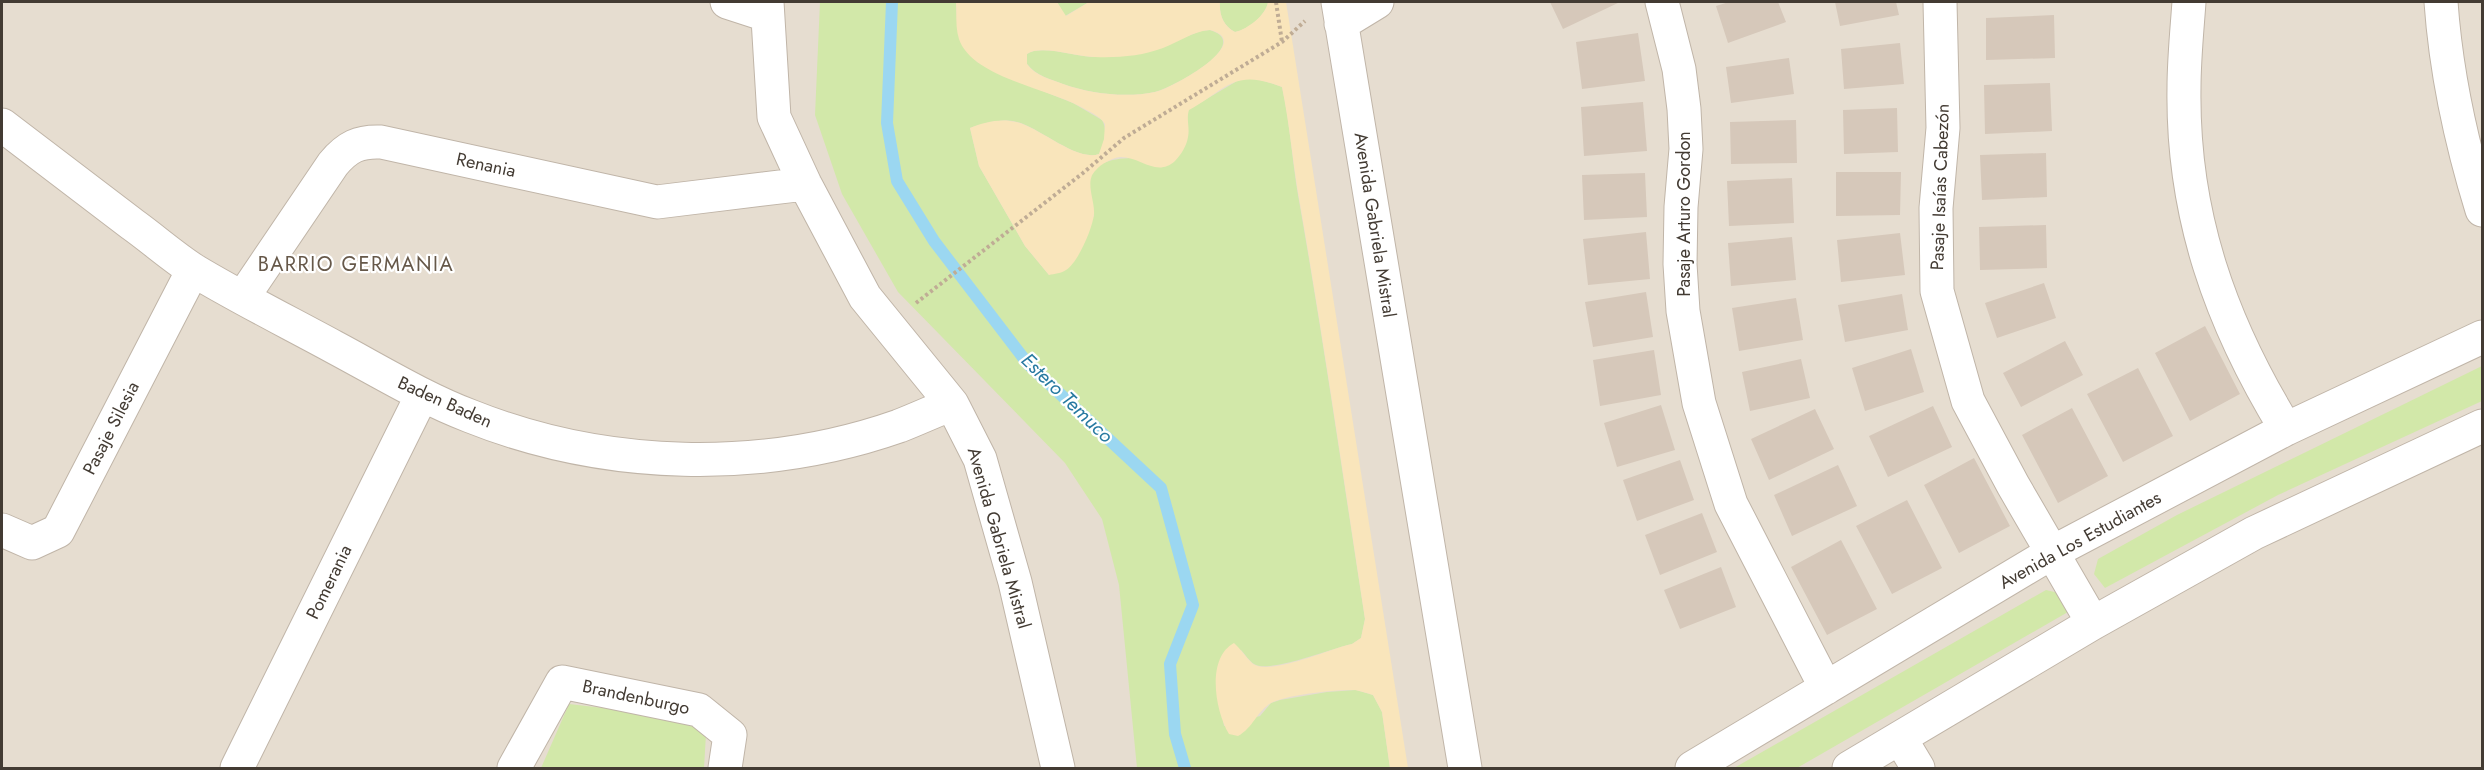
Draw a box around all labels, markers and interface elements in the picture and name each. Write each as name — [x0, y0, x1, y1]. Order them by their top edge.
street label: Pasaje Isaías Cabezón — [1924, 103, 1956, 271]
street label: Avenida Gabriela Mistral — [1348, 130, 1402, 320]
street label: Pasaje Arturo Gordon — [1671, 131, 1697, 297]
street label: Renania — [454, 146, 518, 184]
district label: BARRIO GERMANIA — [258, 250, 454, 279]
water label: Estero Temuco — [1014, 346, 1120, 450]
street label: Baden Baden — [394, 370, 496, 434]
street label: Pasaje Silesia — [76, 377, 146, 479]
street label: Avenida Gabriela Mistral — [961, 444, 1037, 632]
street label: Avenida Los Estudiantes — [1994, 485, 2166, 595]
street label: Pomerania — [300, 540, 358, 624]
street label: Brandenburgo — [580, 673, 692, 721]

